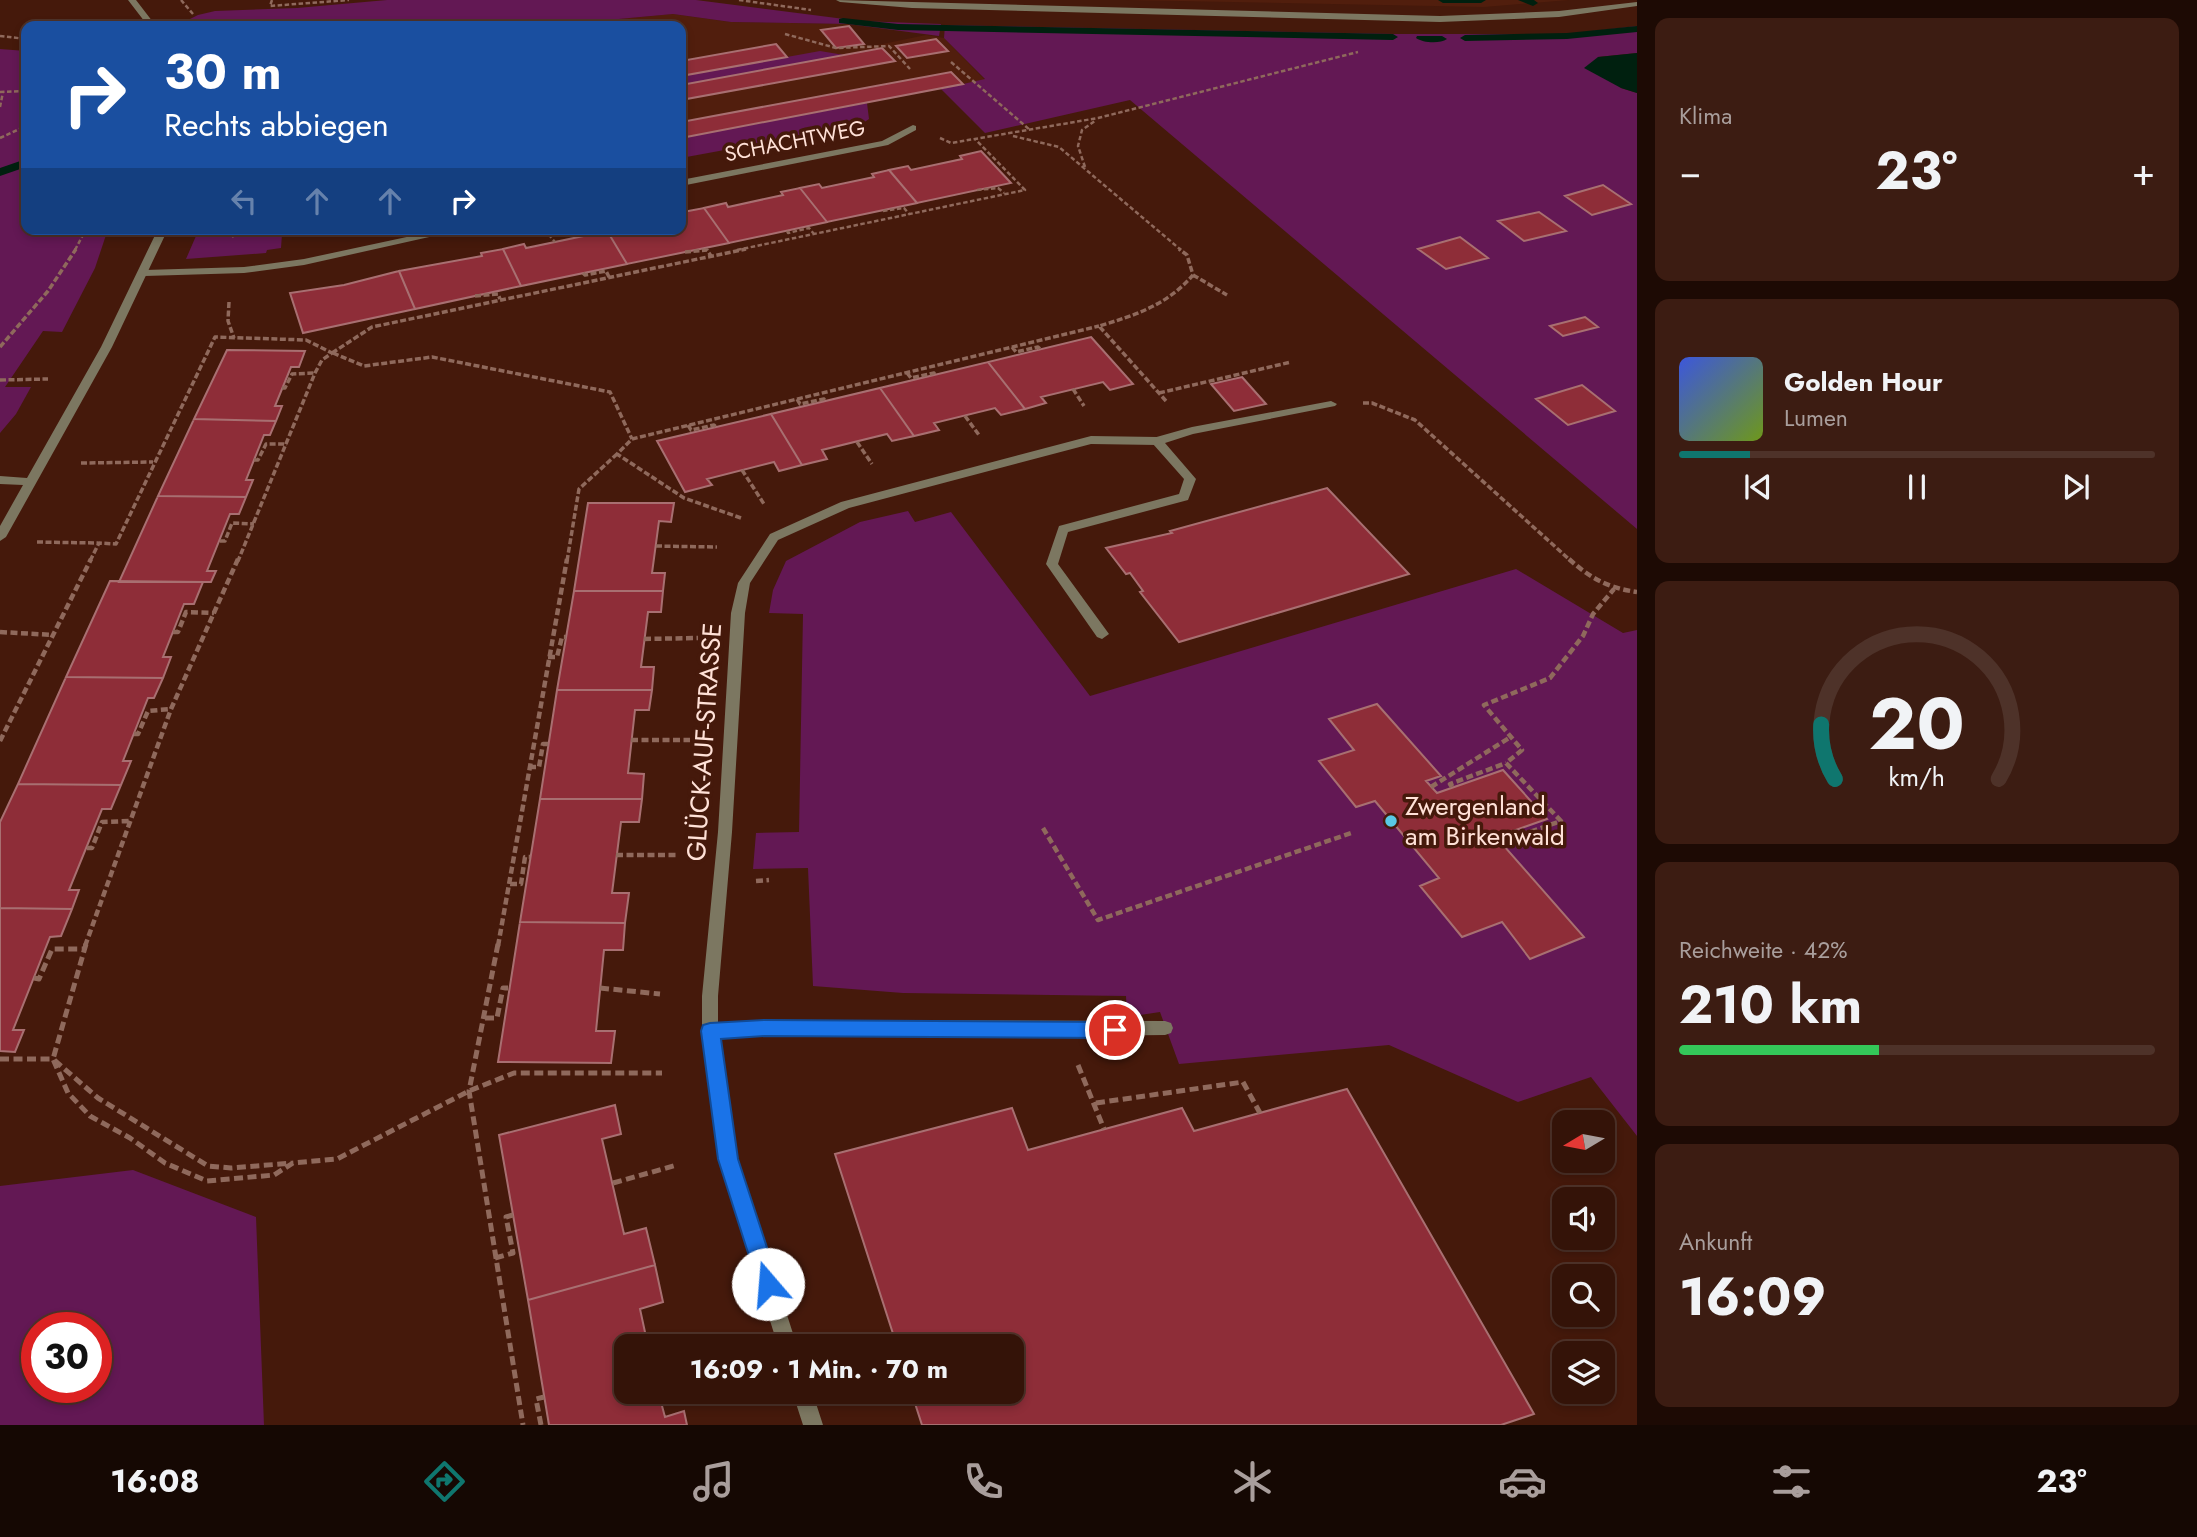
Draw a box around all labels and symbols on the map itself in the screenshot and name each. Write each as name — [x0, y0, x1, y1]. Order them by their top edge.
street label: SCHACHTWEG — [722, 113, 868, 169]
street label: GLÜCK-AUF-STRASSE — [677, 622, 731, 862]
place label: Zwergenland am Birkenwald — [1405, 787, 1565, 855]
marker: Zwergenland am Birkenwald — [1383, 813, 1399, 829]
pin — [1085, 1000, 1145, 1060]
north arrow — [1552, 1110, 1615, 1172]
position arrow — [731, 1247, 805, 1321]
speed limit sign: 30 — [21, 1312, 112, 1403]

